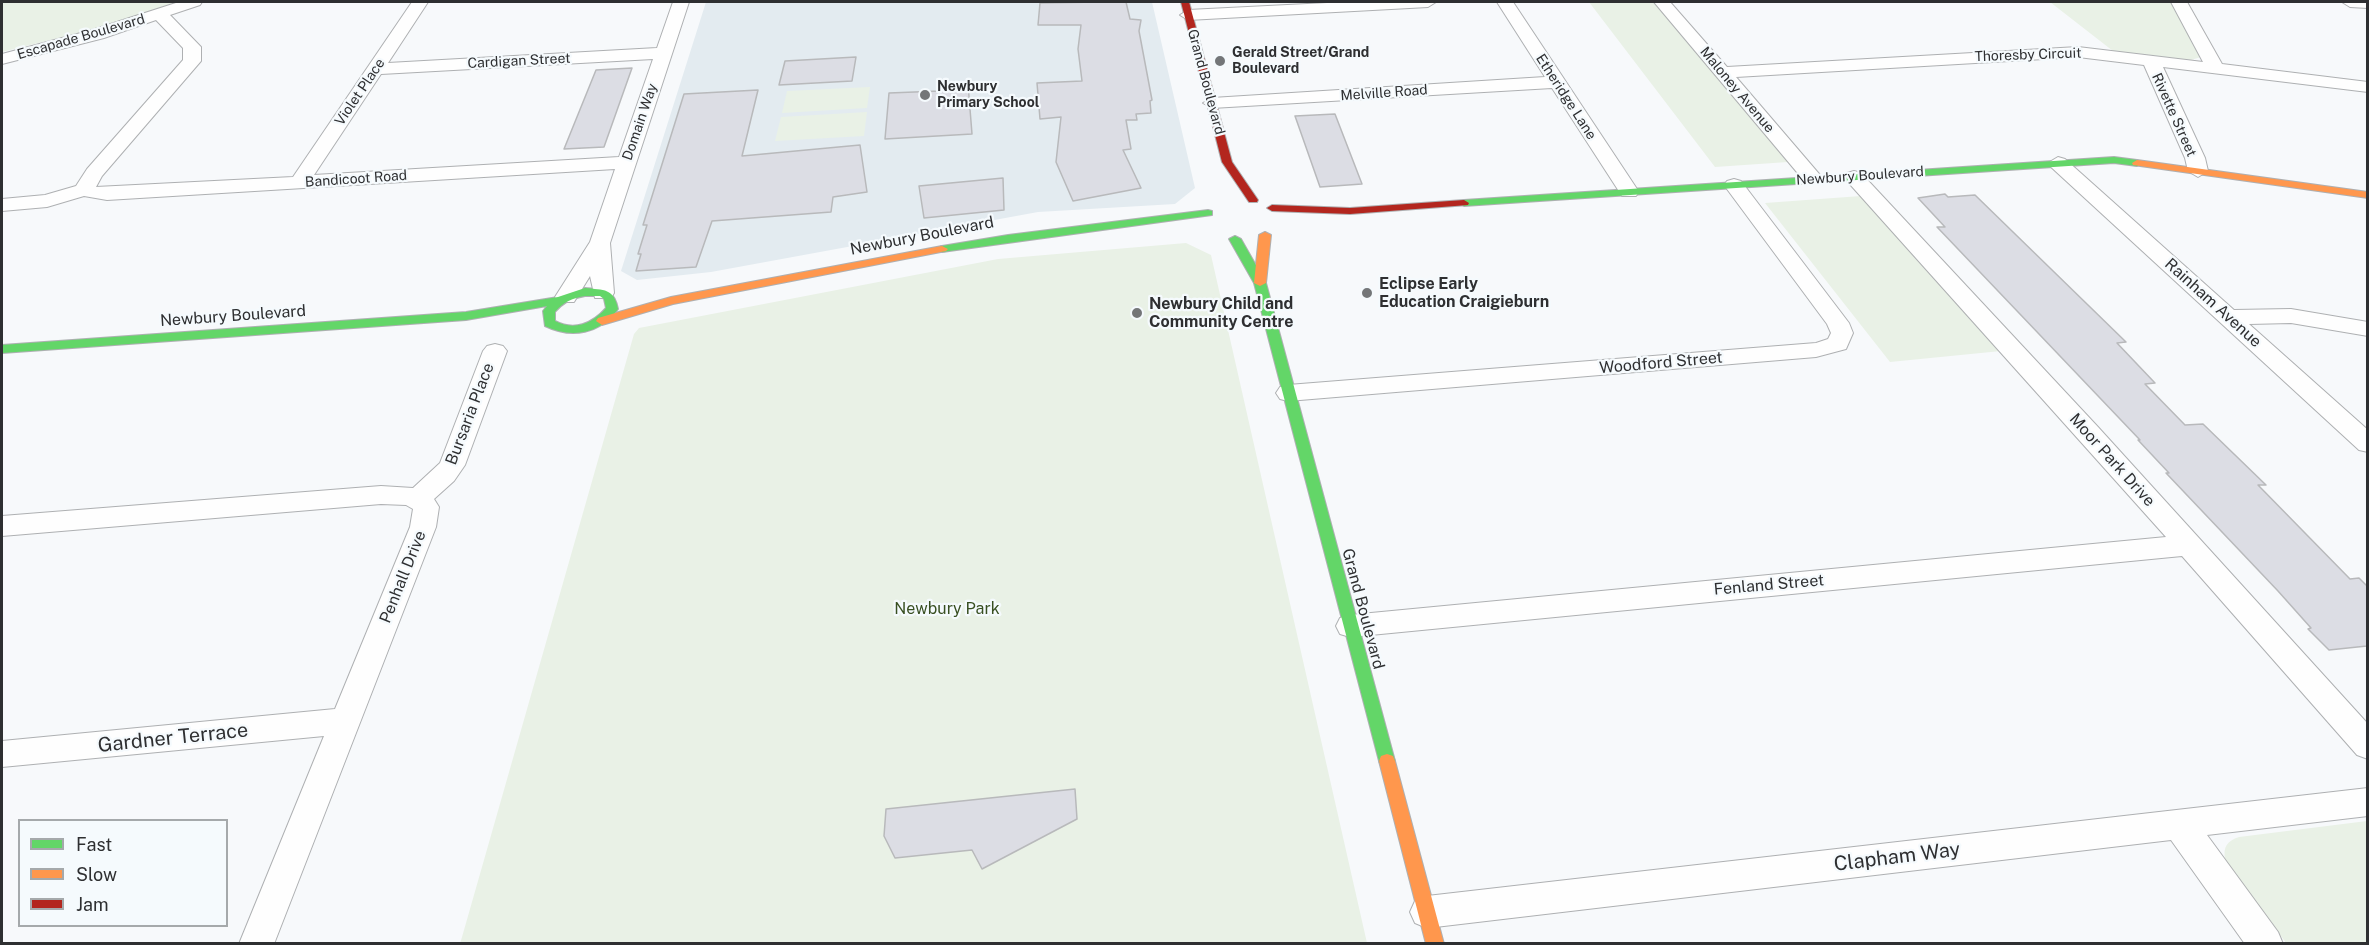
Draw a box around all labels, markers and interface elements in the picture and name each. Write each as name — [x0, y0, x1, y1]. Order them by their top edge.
street label: Escapade Boulevard — [15, 11, 147, 63]
street label: Grand Boulevard — [1184, 27, 1228, 137]
street label: Maloney Avenue — [1696, 44, 1778, 136]
place label: Gerald Street/Grand Boulevard — [1232, 45, 1369, 78]
street label: Thoresby Circuit — [1974, 45, 2082, 65]
street label: Cardigan Street — [467, 50, 571, 72]
street label: Etheridge Lane — [1532, 51, 1600, 143]
marker: Gerald Street/Grand Boulevard — [1213, 54, 1227, 68]
street label: Violet Place — [331, 55, 389, 129]
street label: Rivette Street — [2148, 71, 2200, 159]
place label: Newbury Primary School — [937, 79, 1039, 112]
street label: Domain Way — [619, 81, 661, 163]
street label: Melville Road — [1340, 82, 1428, 104]
marker: Newbury Primary School — [918, 88, 932, 102]
street label: Newbury Boulevard — [1796, 163, 1924, 189]
street label: Bandicoot Road — [304, 167, 408, 191]
street label: Newbury Boulevard — [848, 213, 996, 259]
street label: Rainham Avenue — [2161, 255, 2265, 351]
place label: Eclipse Early Education Craigieburn — [1379, 274, 1549, 312]
marker: Eclipse Early Education Craigieburn — [1360, 286, 1374, 300]
place label: Newbury Child and Community Centre — [1149, 294, 1293, 332]
street label: Newbury Boulevard — [159, 301, 307, 331]
marker: Newbury Child and Community Centre — [1130, 306, 1144, 320]
street label: Woodford Street — [1599, 348, 1723, 378]
street label: Bursaria Place — [442, 360, 498, 468]
street label: Moor Park Drive — [2065, 410, 2159, 510]
street label: Penhall Drive — [376, 528, 430, 626]
street label: Grand Boulevard — [1338, 547, 1388, 671]
street label: Fenland Street — [1713, 571, 1825, 599]
park label: Newbury Park — [894, 599, 1000, 619]
street label: Gardner Terrace — [97, 718, 249, 758]
legend — [18, 819, 228, 927]
text: Fast — [76, 834, 112, 855]
street label: Clapham Way — [1832, 837, 1962, 877]
text: Slow — [76, 864, 117, 885]
text: Jam — [76, 894, 109, 915]

